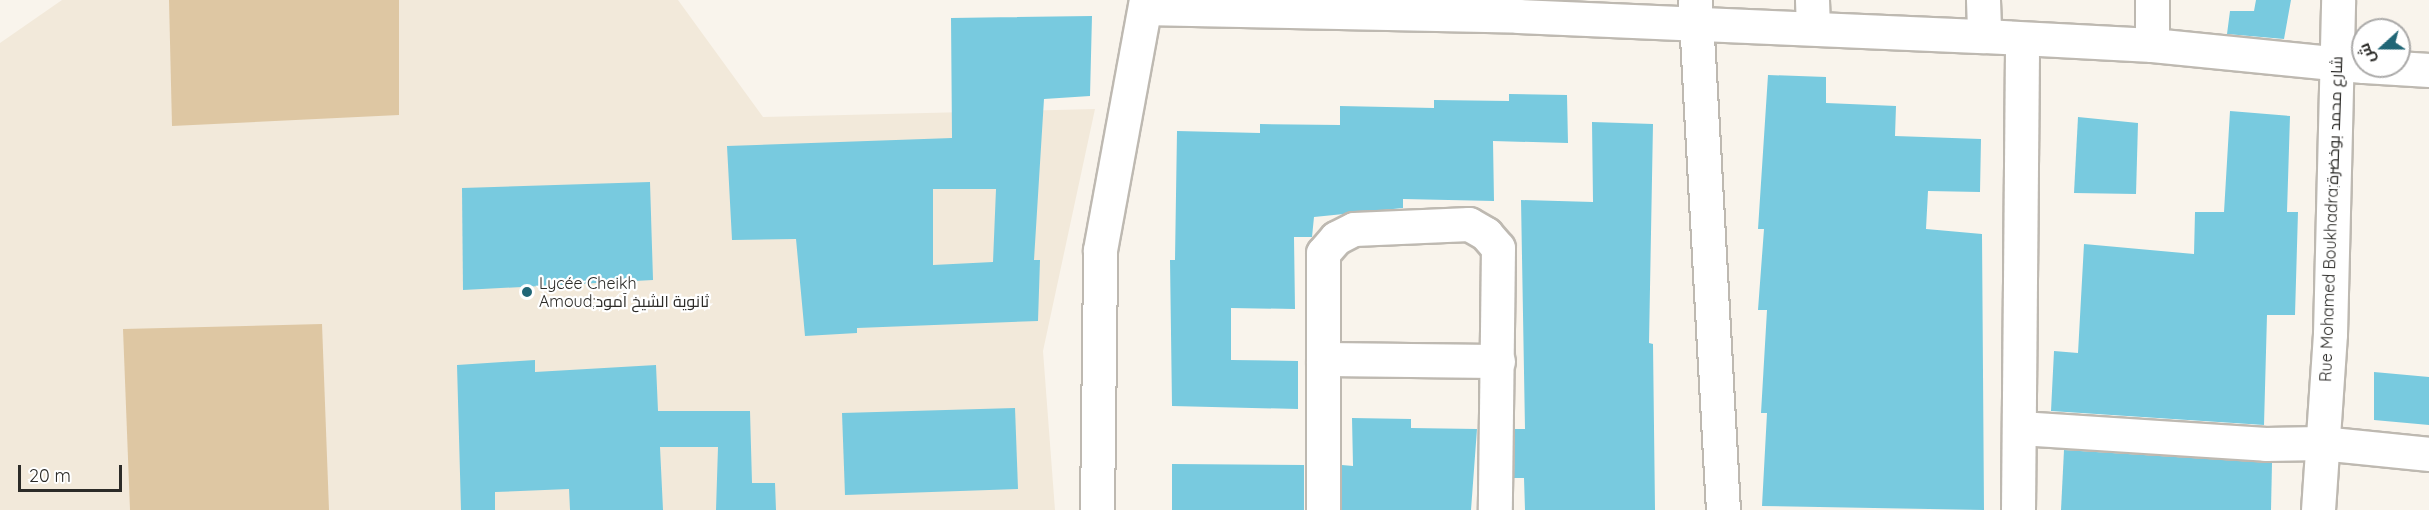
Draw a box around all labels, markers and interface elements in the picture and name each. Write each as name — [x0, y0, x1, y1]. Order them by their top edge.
north arrow — [2351, 18, 2411, 78]
text: ش — [2353, 41, 2379, 67]
street label: Rue Mohamed Boukhadra;شارع محمد بوخضرة — [2316, 56, 2346, 382]
place label: Lycée Cheikh Amoud;ثانوية الشيخ آمود — [539, 273, 709, 311]
marker: Lycée Cheikh Amoud;ثانوية الشيخ آمود — [520, 285, 534, 299]
scale bar — [21, 453, 124, 491]
text: 20 m — [29, 464, 71, 487]

